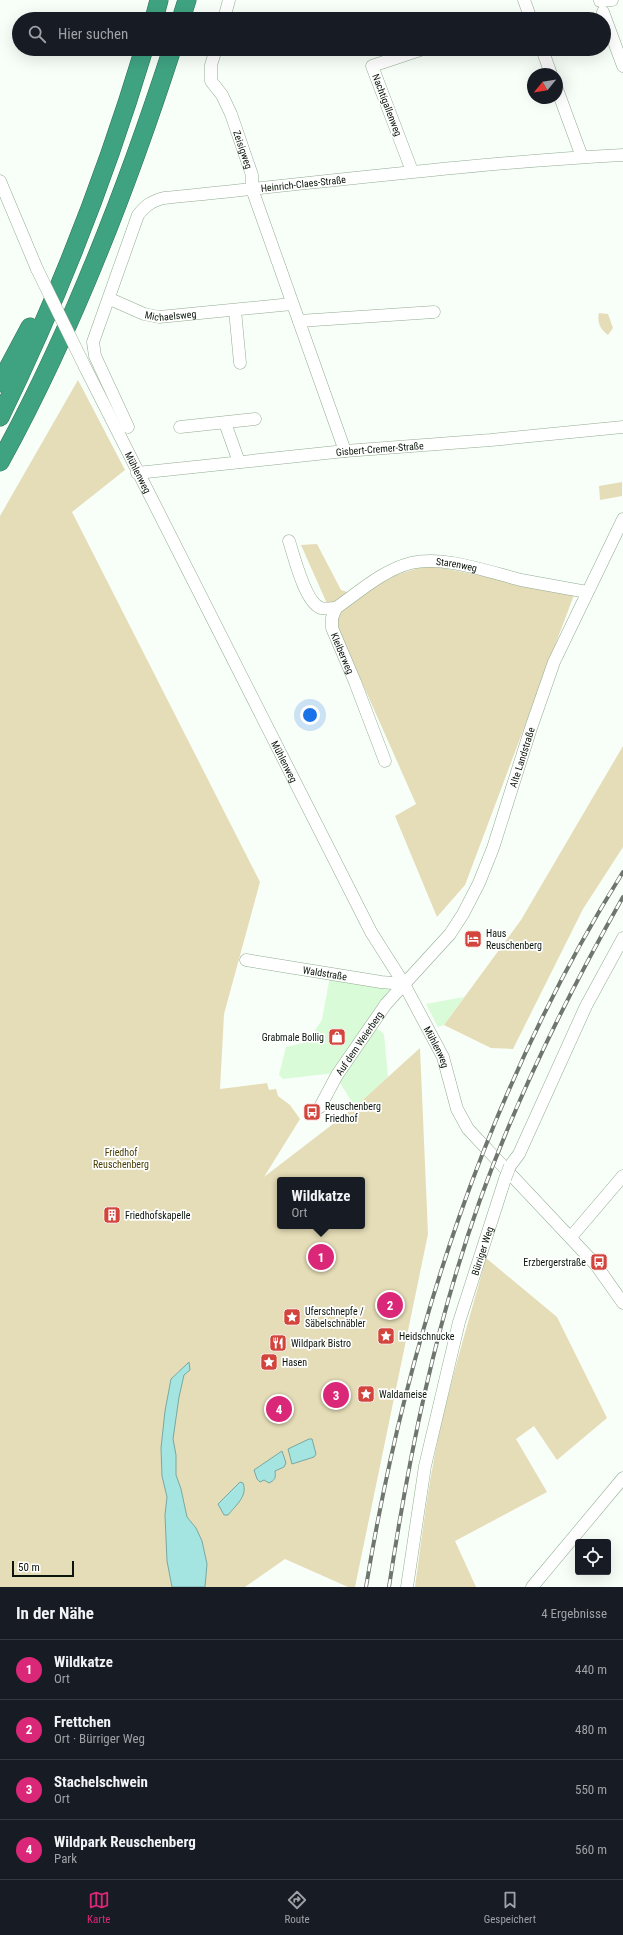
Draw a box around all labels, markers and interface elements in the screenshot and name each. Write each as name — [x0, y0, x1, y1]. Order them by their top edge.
search box — [12, 12, 611, 56]
icon: search — [26, 23, 48, 45]
text: Hier suchen — [58, 25, 128, 43]
north arrow — [527, 68, 563, 104]
street label: Nachtigallenweg — [370, 72, 404, 138]
street label: Zeisigweg — [231, 129, 255, 170]
street label: Heinrich-Claes-Straße — [260, 173, 347, 193]
street label: Michaelsweg — [144, 308, 197, 322]
street label: Gisbert-Cremer-Straße — [335, 440, 424, 457]
street label: Mühlenweg — [123, 450, 153, 495]
street label: Starenweg — [436, 556, 478, 573]
street label: Kleiberweg — [329, 631, 356, 675]
your location — [300, 705, 320, 725]
street label: Alte Landstraße — [507, 725, 537, 789]
street label: Mühlenweg — [270, 739, 300, 784]
place label: Haus Reuschenberg — [486, 928, 542, 951]
hotel icon: Haus Reuschenberg — [463, 929, 483, 949]
street label: Waldstraße — [302, 964, 348, 982]
street label: Auf dem Weierberg — [333, 1009, 385, 1077]
street label: Mühlenweg — [422, 1024, 451, 1069]
shop icon: Grabmale Bollig — [327, 1027, 347, 1047]
place label: Grabmale Bollig — [262, 1032, 324, 1043]
place label: Reuschenberg Friedhof — [325, 1101, 381, 1124]
bus stop icon: Reuschenberg Friedhof — [302, 1102, 322, 1122]
park label: Friedhof Reuschenberg — [93, 1147, 149, 1170]
popup — [277, 1177, 365, 1229]
text: Wildkatze — [292, 1187, 350, 1205]
building icon: Friedhofskapelle — [102, 1205, 122, 1225]
text: Ort — [292, 1205, 307, 1220]
place label: Friedhofskapelle — [125, 1210, 191, 1221]
street label: Bürriger Weg — [469, 1225, 495, 1277]
pin: 1 — [308, 1242, 334, 1272]
bus stop icon: Erzbergerstraße — [589, 1252, 609, 1272]
place label: Erzbergerstraße — [523, 1257, 586, 1268]
pin: 2 — [377, 1290, 403, 1320]
place label: Uferschnepfe / Säbelschnäbler — [305, 1306, 366, 1329]
place icon: Uferschnepfe / Säbelschnäbler — [282, 1307, 302, 1327]
place icon: Heidschnucke — [376, 1326, 396, 1346]
place label: Heidschnucke — [399, 1331, 455, 1342]
restaurant icon: Wildpark Bistro — [268, 1333, 288, 1353]
place label: Wildpark Bistro — [291, 1338, 351, 1349]
place icon: Hasen — [259, 1352, 279, 1372]
place label: Hasen — [282, 1357, 307, 1368]
pin: 3 — [323, 1380, 349, 1410]
place icon: Waldameise — [356, 1384, 376, 1404]
place label: Waldameise — [379, 1389, 427, 1400]
pin: 4 — [266, 1394, 292, 1424]
map controls — [575, 1539, 611, 1575]
button: locate — [575, 1539, 611, 1575]
scale bar — [12, 1559, 74, 1578]
text: 50 m — [18, 1561, 40, 1574]
text: In der Nähe — [16, 1603, 94, 1623]
text: 4 Ergebnisse — [541, 1606, 607, 1621]
text: Wildkatze — [54, 1653, 113, 1671]
text: 1 — [26, 1662, 32, 1677]
text: 440 m — [575, 1662, 607, 1677]
text: Ort — [54, 1671, 70, 1686]
text: Frettchen — [54, 1713, 111, 1731]
text: 2 — [26, 1722, 32, 1737]
text: 480 m — [575, 1722, 607, 1737]
text: Ort · Bürriger Weg — [54, 1731, 145, 1746]
text: Stachelschwein — [54, 1773, 148, 1791]
text: 3 — [26, 1782, 32, 1797]
text: 550 m — [575, 1782, 607, 1797]
text: Ort — [54, 1791, 70, 1806]
text: Wildpark Reuschenberg — [54, 1833, 196, 1851]
text: 4 — [26, 1842, 32, 1857]
text: 560 m — [575, 1842, 607, 1857]
text: Park — [54, 1851, 77, 1866]
tab: Karte — [87, 1889, 110, 1926]
tab: Route — [285, 1889, 310, 1926]
tab: Gespeichert — [484, 1889, 536, 1926]

